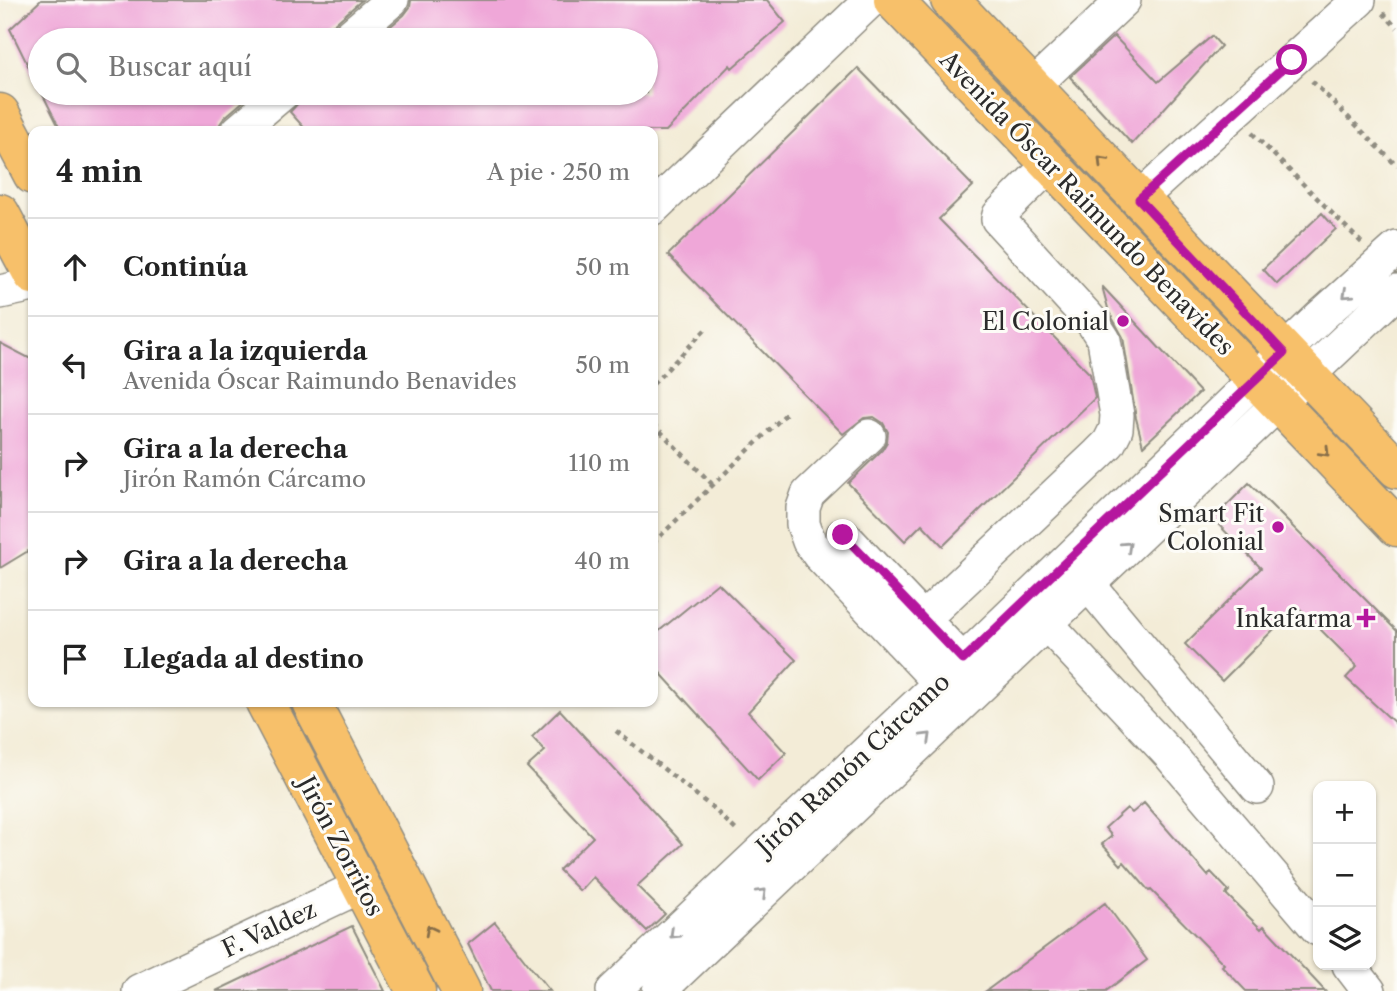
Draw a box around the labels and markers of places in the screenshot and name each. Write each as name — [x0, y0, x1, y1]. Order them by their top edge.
place label: El Colonial — [982, 307, 1109, 336]
marker: El Colonial — [1115, 313, 1131, 329]
place label: Smart Fit Colonial — [1158, 499, 1265, 556]
marker: Smart Fit Colonial — [1270, 519, 1286, 535]
place label: Inkafarma — [1236, 604, 1352, 633]
marker: Inkafarma — [1358, 610, 1374, 626]

